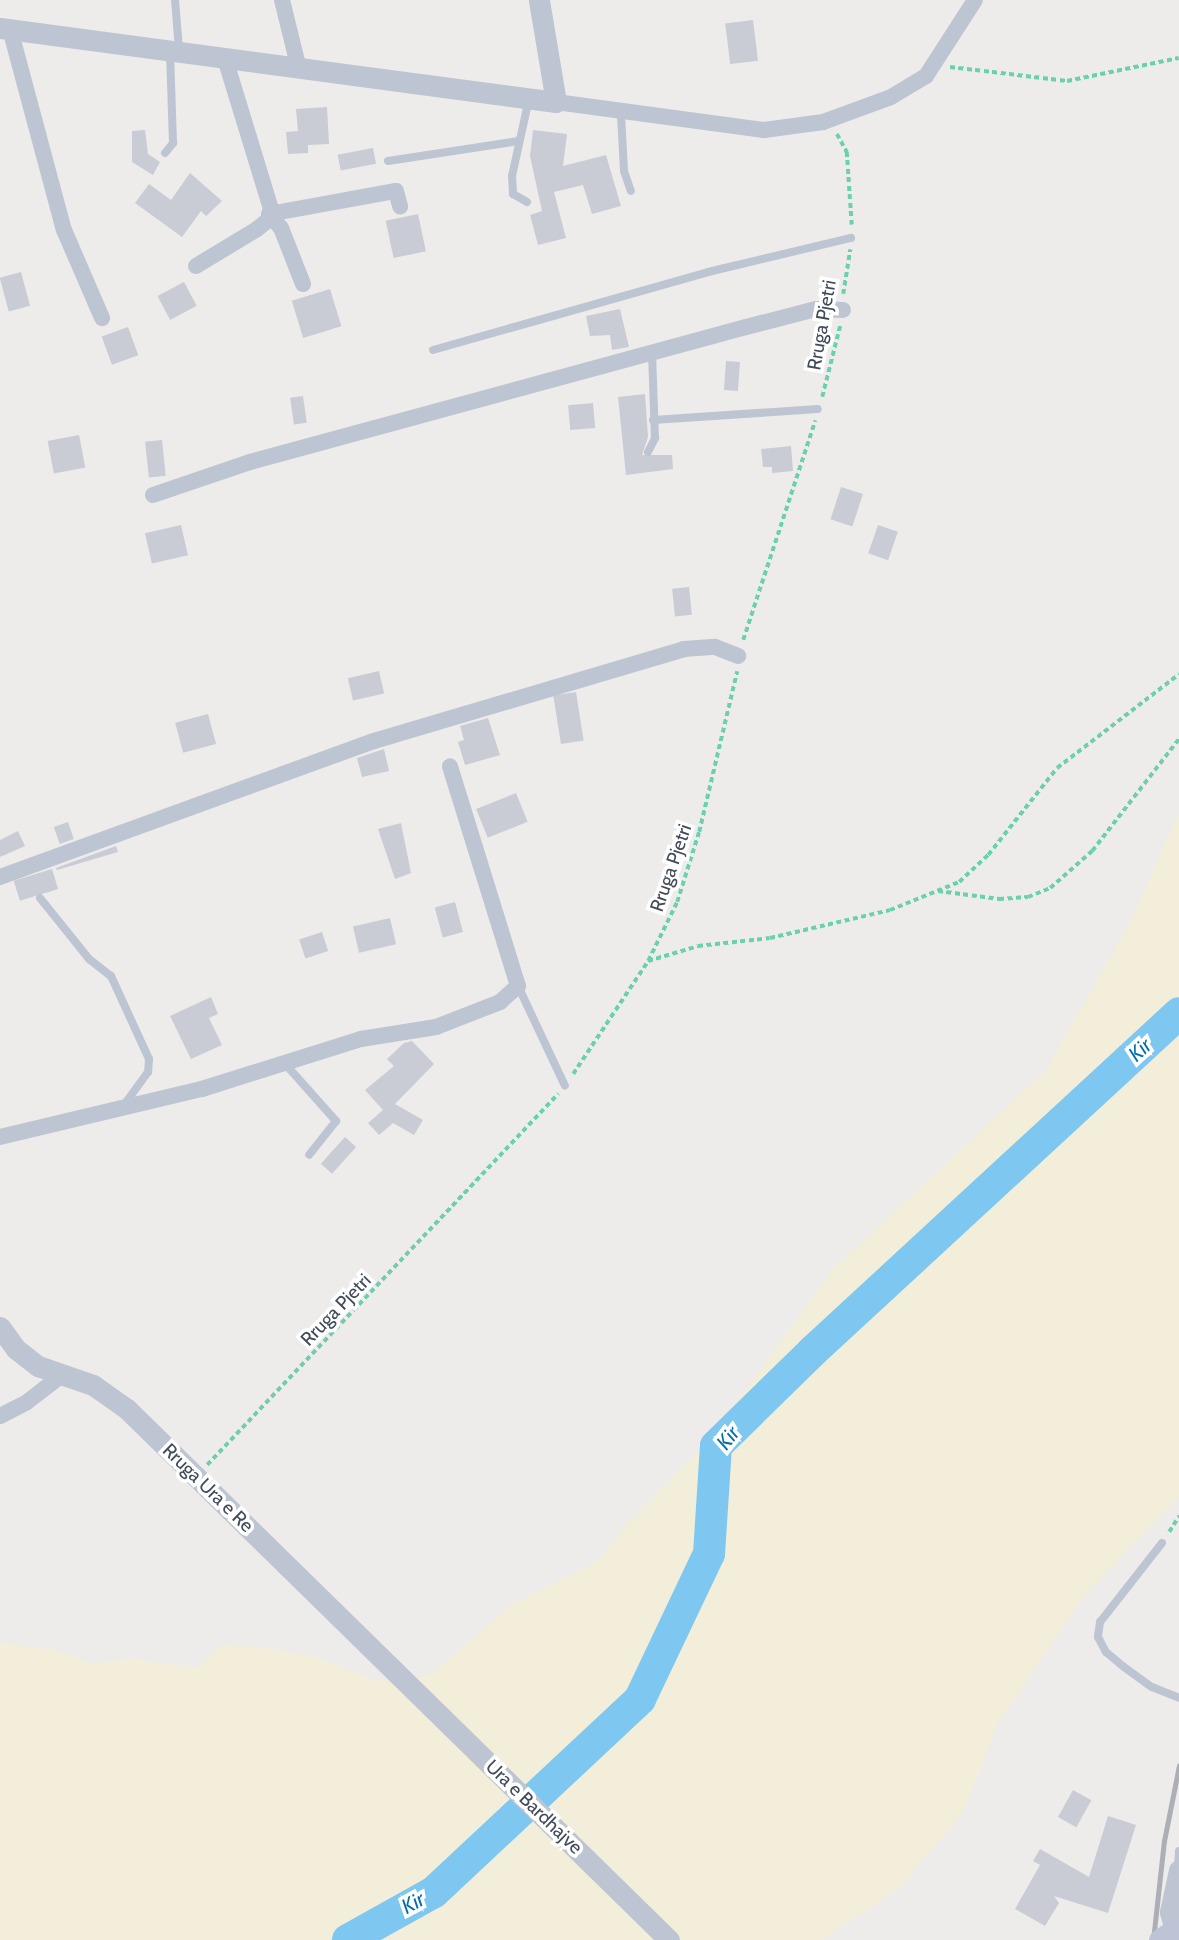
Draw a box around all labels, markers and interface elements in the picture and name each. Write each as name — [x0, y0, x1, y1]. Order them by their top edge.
street label: Rruga Pjetri — [803, 278, 841, 372]
street label: Rruga Pjetri — [645, 821, 697, 915]
water label: Kir — [1123, 1033, 1157, 1067]
street label: Rruga Pjetri — [296, 1269, 376, 1351]
water label: Kir — [711, 1421, 745, 1455]
street label: Rruga Ura e Re — [158, 1439, 258, 1537]
street label: Ura e Bardhajve — [481, 1755, 587, 1859]
water label: Kir — [397, 1886, 429, 1920]

